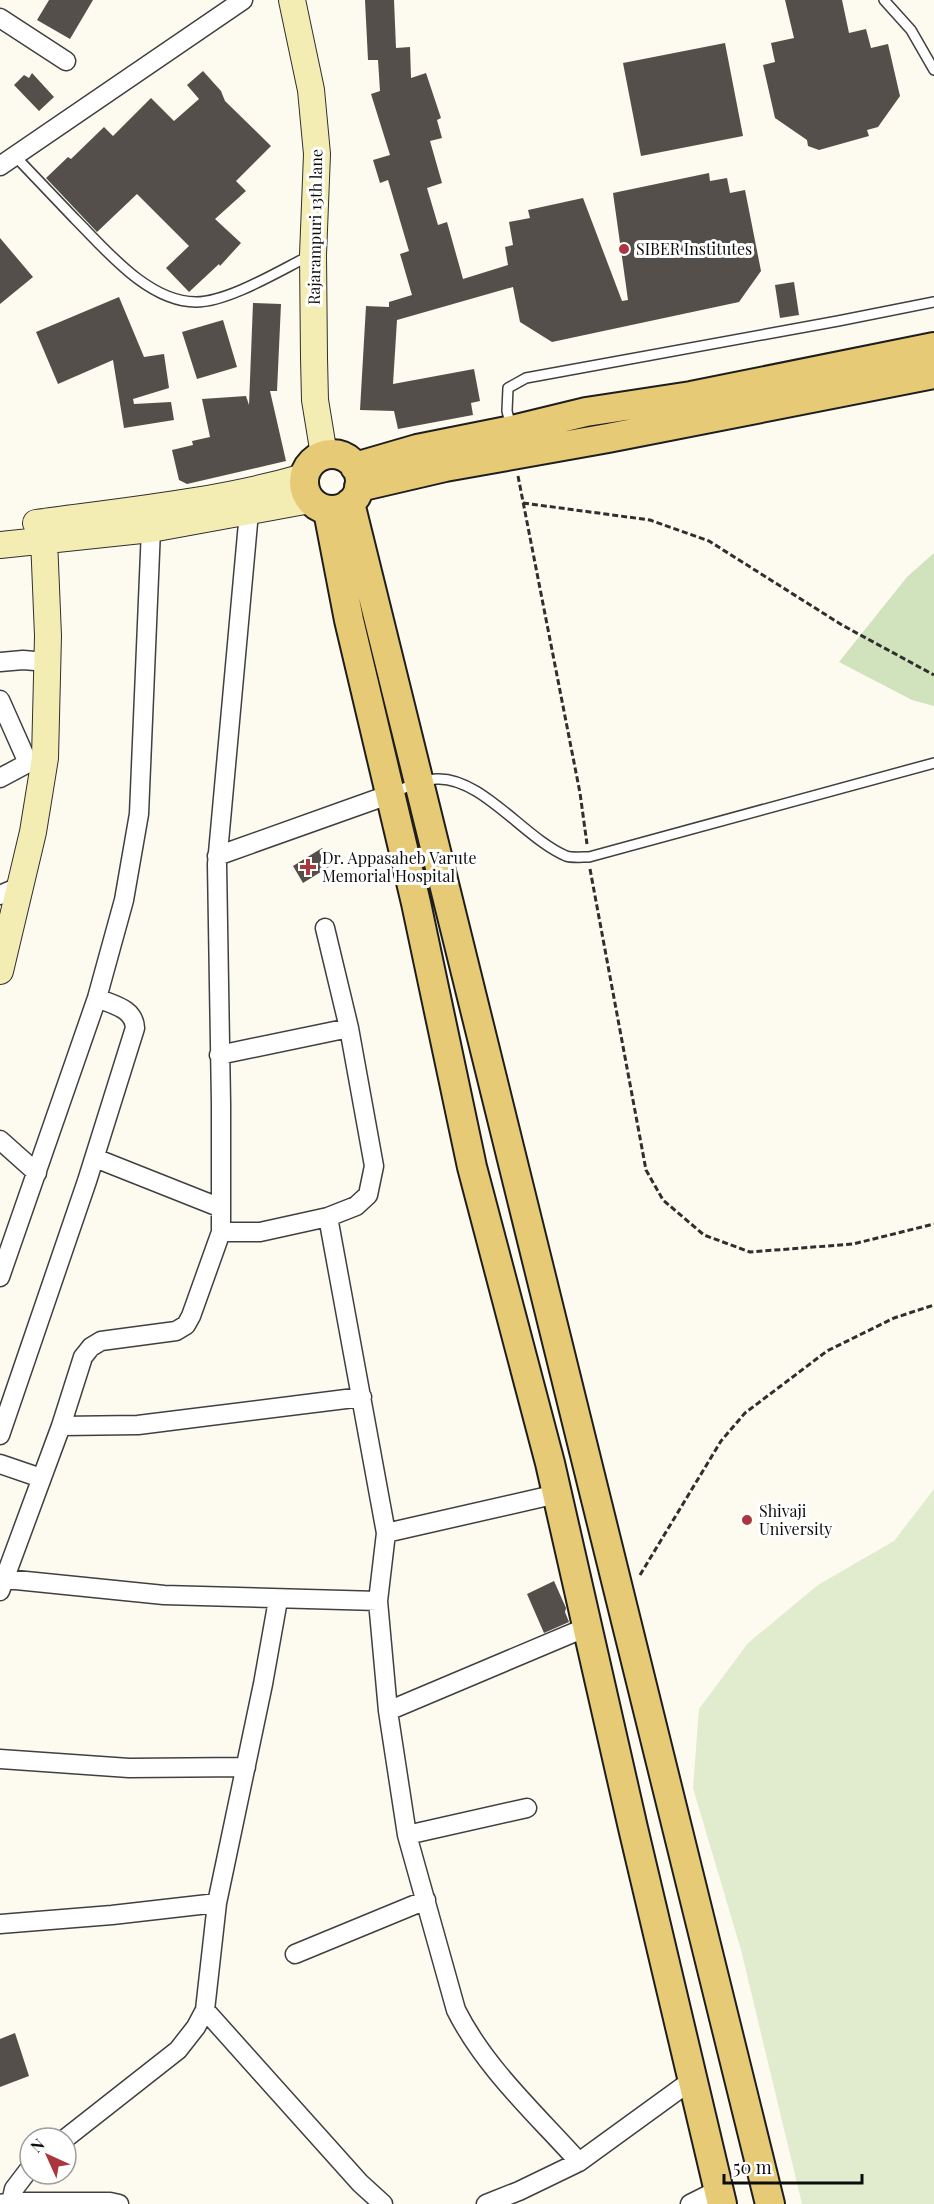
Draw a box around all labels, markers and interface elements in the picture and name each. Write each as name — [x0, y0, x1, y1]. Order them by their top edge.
street label: Rajarampuri 13th lane — [303, 149, 326, 305]
place label: SIBER Institutes — [636, 238, 752, 259]
marker: SIBER Institutes — [617, 242, 631, 256]
place label: Dr. Appasaheb Varute Memorial Hospital — [322, 847, 477, 886]
marker: Dr. Appasaheb Varute Memorial Hospital — [299, 858, 317, 876]
place label: Shivaji University — [759, 1500, 832, 1539]
marker: Shivaji University — [740, 1513, 754, 1527]
north arrow — [18, 2126, 78, 2186]
text: N — [26, 2133, 49, 2157]
scale bar — [724, 2147, 862, 2185]
text: 50 m — [733, 2155, 772, 2179]

